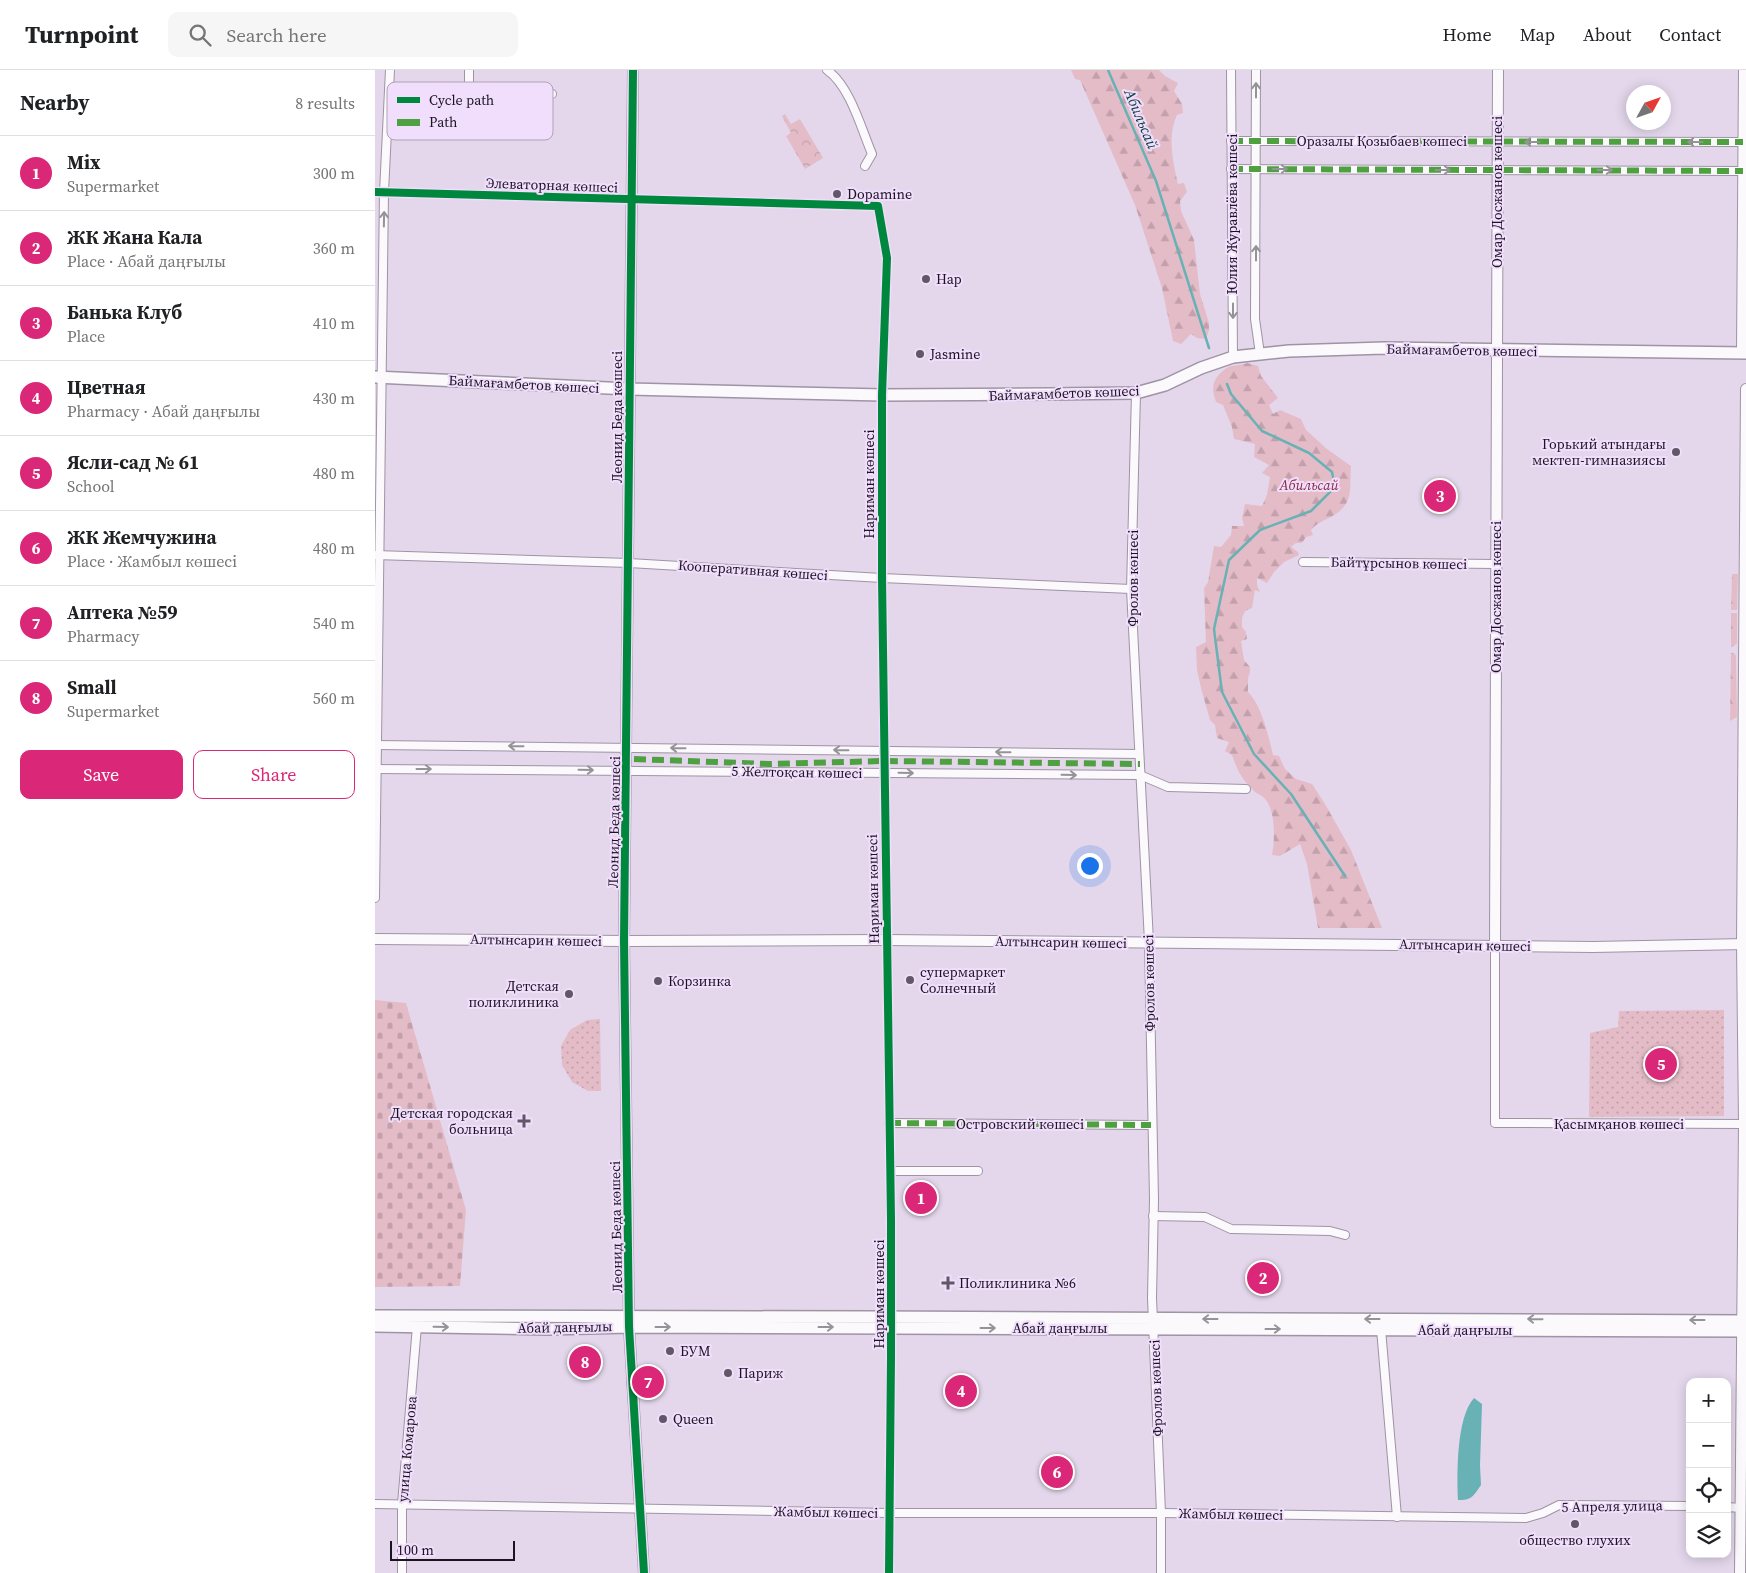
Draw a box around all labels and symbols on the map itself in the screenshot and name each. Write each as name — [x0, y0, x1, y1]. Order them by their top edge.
legend — [387, 82, 553, 140]
one-way arrow — [1251, 83, 1261, 99]
water label: Абильсай — [1119, 85, 1164, 152]
north arrow — [1626, 85, 1671, 130]
text: Cycle path — [429, 90, 494, 110]
text: Path — [429, 112, 457, 132]
street label: Омар Досжанов көшесі — [1487, 116, 1507, 268]
street label: Оразалы Қозыбаев көшесі — [1297, 131, 1467, 151]
street label: Юлия Журавлёва көшесі — [1222, 134, 1242, 294]
one-way arrow — [1524, 137, 1540, 147]
one-way arrow — [1687, 137, 1703, 147]
one-way arrow — [1272, 164, 1288, 174]
one-way arrow — [1434, 165, 1450, 175]
one-way arrow — [1596, 165, 1613, 175]
street label: Элеваторная көшесі — [486, 173, 618, 197]
place label: Dopamine — [847, 184, 912, 204]
marker: Dopamine — [831, 188, 843, 200]
one-way arrow — [379, 211, 389, 228]
one-way arrow — [1251, 245, 1260, 261]
place label: Нар — [936, 269, 962, 289]
marker: Нар — [920, 273, 932, 285]
one-way arrow — [1228, 303, 1237, 319]
street label: Баймағамбетов көшесі — [1386, 339, 1538, 361]
place label: Jasmine — [929, 344, 980, 364]
marker: Jasmine — [914, 348, 926, 360]
street label: Леонид Беда көшесі — [607, 351, 627, 483]
street label: Баймағамбетов көшесі — [448, 370, 600, 398]
street label: Баймағамбетов көшесі — [988, 380, 1140, 406]
street label: Нариман көшесі — [859, 429, 879, 539]
place label: Горький атындағы мектеп-гимназиясы — [1532, 434, 1666, 470]
marker: Горький атындағы мектеп-гимназиясы — [1670, 446, 1682, 458]
park label: Абильсай — [1278, 475, 1339, 495]
pin: 3 — [1424, 477, 1456, 515]
street label: Омар Досжанов көшесі — [1486, 521, 1506, 673]
street label: Фролов көшесі — [1123, 530, 1143, 626]
street label: Байтұрсынов көшесі — [1330, 552, 1468, 574]
street label: Кооперативная көшесі — [677, 555, 829, 585]
one-way arrow — [508, 741, 524, 751]
one-way arrow — [670, 743, 686, 753]
one-way arrow — [833, 745, 849, 755]
one-way arrow — [995, 747, 1012, 757]
street label: Леонид Беда көшесі — [603, 756, 625, 888]
street label: 5 Желтоқсан көшесі — [731, 761, 863, 783]
one-way arrow — [415, 764, 431, 774]
one-way arrow — [578, 766, 594, 775]
one-way arrow — [898, 768, 914, 778]
one-way arrow — [1060, 770, 1076, 780]
street label: Нариман көшесі — [862, 834, 884, 944]
your location — [1077, 853, 1103, 879]
street label: Алтынсарин көшесі — [470, 929, 602, 951]
street label: Алтынсарин көшесі — [995, 931, 1127, 953]
street label: Фролов көшесі — [1138, 934, 1160, 1032]
street label: Алтынсарин көшесі — [1399, 934, 1531, 956]
place label: супермаркет Солнечный — [920, 962, 1006, 998]
place label: Корзинка — [668, 971, 732, 991]
marker: супермаркет Солнечный — [904, 974, 916, 986]
marker: Корзинка — [652, 975, 664, 987]
place label: Детская поликлиника — [468, 976, 560, 1012]
marker: Детская поликлиника — [563, 988, 575, 1000]
pin: 5 — [1645, 1045, 1677, 1083]
place label: Детская городская больница — [390, 1103, 514, 1139]
marker: Детская городская больница — [517, 1114, 531, 1128]
street label: Островский көшесі — [956, 1114, 1084, 1134]
street label: Қасымқанов көшесі — [1554, 1114, 1684, 1134]
street label: Леонид Беда көшесі — [605, 1161, 627, 1293]
pin: 1 — [905, 1179, 937, 1217]
street label: Нариман көшесі — [869, 1239, 889, 1349]
pin: 2 — [1247, 1259, 1279, 1297]
place label: Поликлиника №6 — [959, 1273, 1076, 1293]
marker: Поликлиника №6 — [941, 1276, 955, 1290]
one-way arrow — [1202, 1314, 1218, 1324]
one-way arrow — [1365, 1314, 1381, 1324]
one-way arrow — [1527, 1314, 1544, 1324]
one-way arrow — [1690, 1315, 1706, 1325]
street label: Абай даңғылы — [517, 1316, 613, 1338]
street label: Абай даңғылы — [1012, 1318, 1108, 1338]
street label: Абай даңғылы — [1417, 1320, 1513, 1340]
one-way arrow — [433, 1322, 449, 1331]
one-way arrow — [655, 1322, 671, 1332]
one-way arrow — [818, 1322, 834, 1332]
one-way arrow — [980, 1323, 996, 1333]
one-way arrow — [1265, 1324, 1281, 1334]
street label: Фролов көшесі — [1144, 1339, 1168, 1437]
place label: БУМ — [680, 1341, 711, 1361]
pin: 8 — [569, 1343, 601, 1381]
marker: БУМ — [664, 1345, 676, 1357]
pin: 7 — [632, 1363, 664, 1401]
place label: Париж — [738, 1363, 784, 1383]
marker: Париж — [722, 1367, 734, 1379]
pin: 4 — [945, 1372, 977, 1410]
street label: улица Комарова — [392, 1394, 422, 1503]
place label: Queen — [673, 1409, 714, 1429]
marker: Queen — [657, 1413, 669, 1425]
pin: 6 — [1041, 1453, 1073, 1491]
street label: 5 Апреля улица — [1561, 1495, 1664, 1517]
street label: Жамбыл көшесі — [774, 1501, 878, 1523]
street label: Жамбыл көшесі — [1179, 1503, 1283, 1525]
marker: общество глухих — [1569, 1518, 1581, 1530]
place label: общество глухих — [1519, 1530, 1631, 1550]
scale bar — [390, 1538, 515, 1561]

